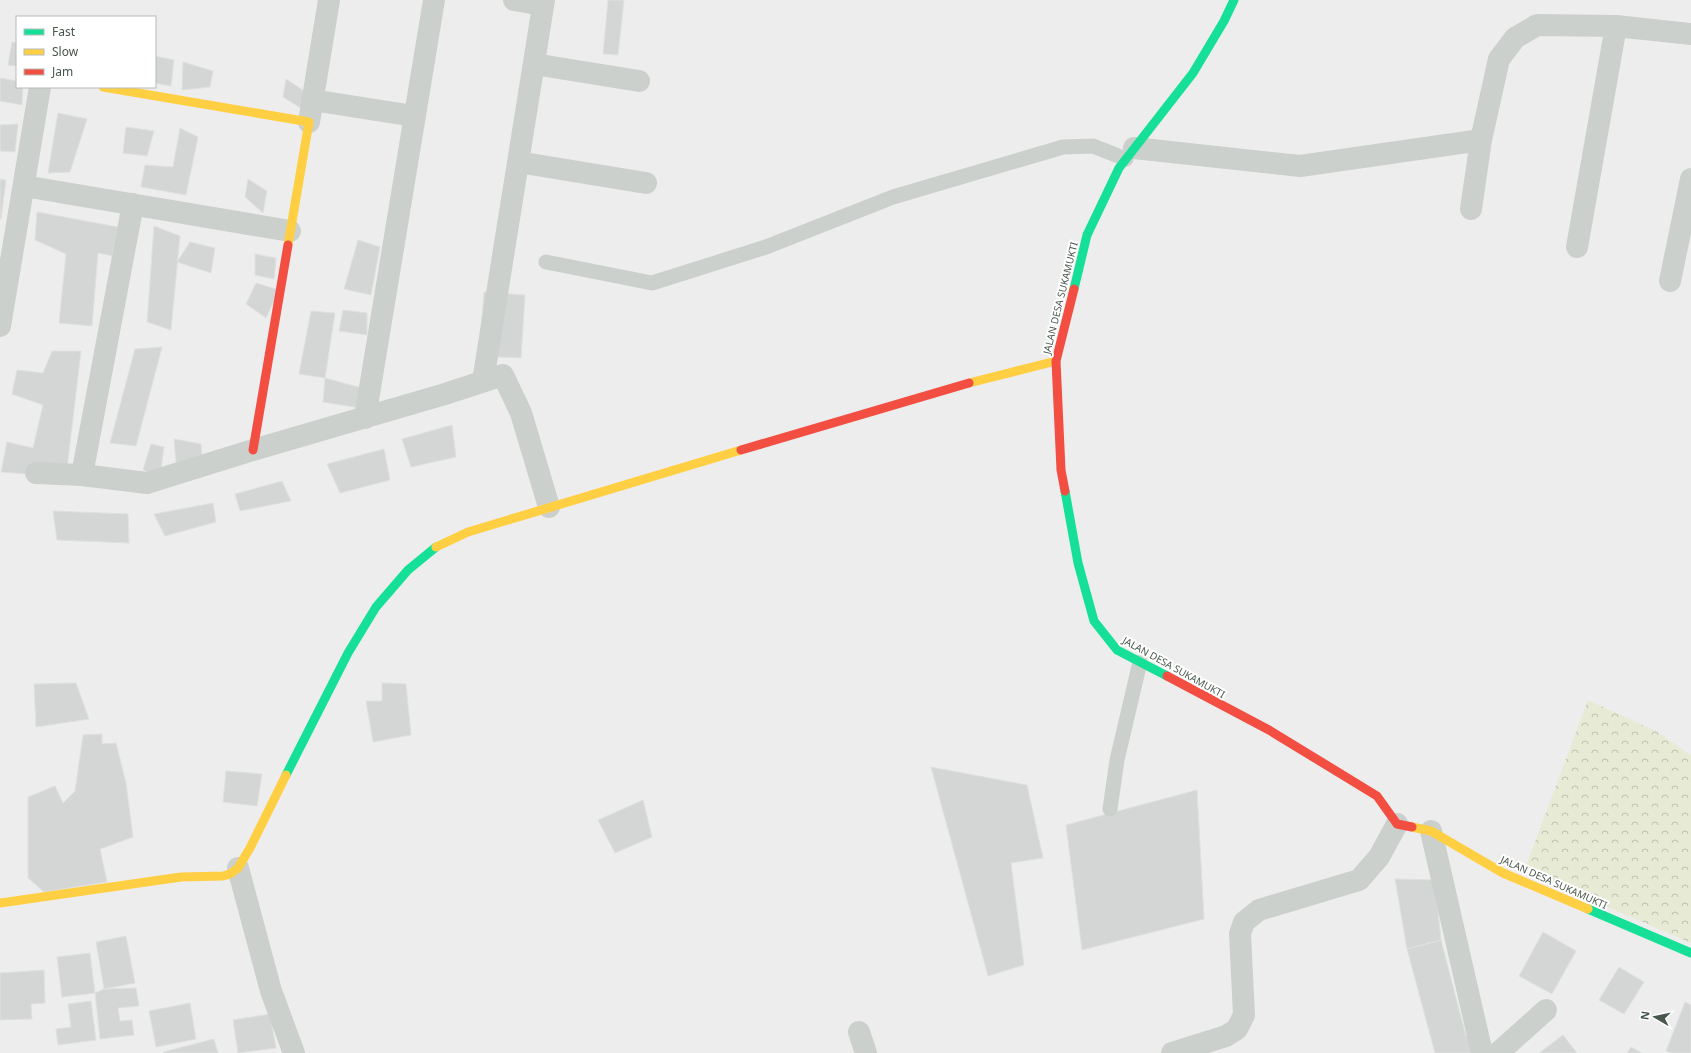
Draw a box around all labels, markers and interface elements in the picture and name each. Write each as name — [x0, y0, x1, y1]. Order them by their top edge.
legend — [16, 16, 156, 88]
text: Fast — [52, 23, 76, 40]
text: Slow — [52, 43, 79, 60]
text: Jam — [51, 63, 73, 80]
street label: JALAN DESA SUKAMUKTI — [1039, 240, 1081, 357]
street label: JALAN DESA SUKAMUKTI — [1119, 632, 1228, 701]
street label: JALAN DESA SUKAMUKTI — [1498, 852, 1609, 912]
north arrow — [1635, 997, 1675, 1037]
text: N — [1637, 1010, 1653, 1021]

